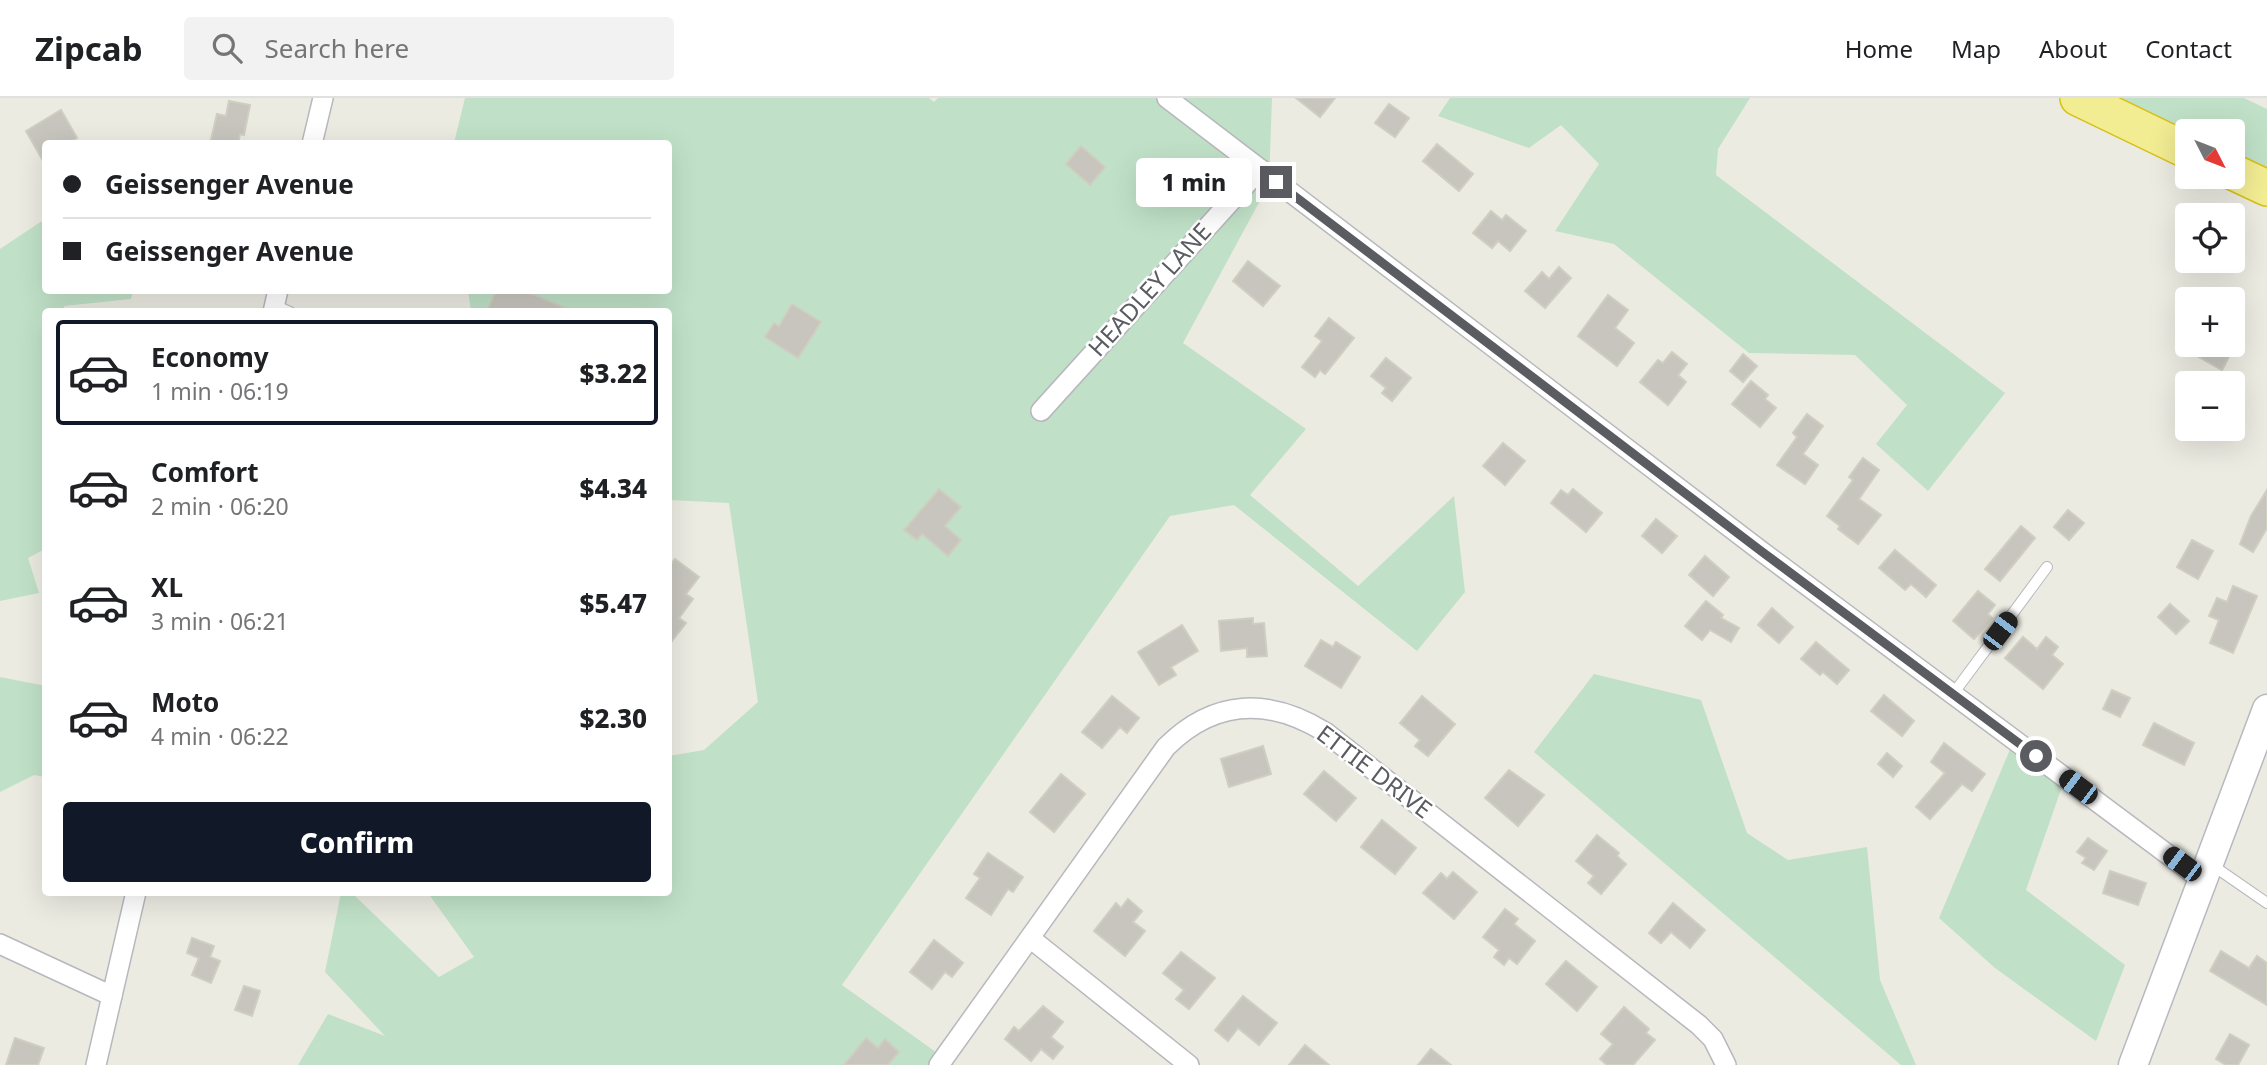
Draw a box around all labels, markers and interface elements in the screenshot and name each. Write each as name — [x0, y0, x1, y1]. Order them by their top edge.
search box — [184, 17, 674, 80]
text: Zipcab — [35, 26, 142, 71]
icon: search — [208, 29, 246, 67]
text: Search here — [264, 30, 409, 66]
text: Home — [1845, 32, 1913, 65]
text: Map — [1951, 32, 2001, 65]
text: About — [2039, 32, 2107, 65]
text: Contact — [2145, 32, 2232, 65]
north arrow — [2175, 119, 2245, 189]
map controls — [2175, 119, 2245, 441]
callout: 1 min — [1136, 158, 1252, 206]
text: Geissenger Avenue — [105, 166, 354, 202]
text: 1 min — [1162, 166, 1226, 198]
route end — [1260, 166, 1292, 198]
button: locate — [2175, 203, 2245, 273]
street label: HEADLEY LANE — [1080, 215, 1218, 363]
text: Geissenger Avenue — [105, 233, 354, 269]
button: + — [2175, 287, 2245, 357]
text: Economy — [151, 339, 269, 375]
icon: car — [67, 341, 130, 404]
text: $3.22 — [580, 355, 647, 391]
button: − — [2175, 371, 2245, 441]
text: 1 min · 06:19 — [151, 375, 289, 407]
text: Comfort — [151, 454, 259, 490]
icon: car — [67, 456, 130, 519]
text: $4.34 — [580, 470, 647, 506]
text: 2 min · 06:20 — [151, 490, 289, 522]
text: XL — [151, 569, 183, 605]
icon: car — [67, 571, 130, 634]
text: $5.47 — [580, 585, 647, 621]
text: 3 min · 06:21 — [151, 605, 289, 637]
car — [1979, 608, 2022, 654]
text: Moto — [151, 684, 219, 720]
icon: car — [67, 686, 130, 749]
text: $2.30 — [580, 700, 647, 736]
street label: ETTIE DRIVE — [1310, 717, 1439, 825]
text: 4 min · 06:22 — [151, 720, 289, 752]
route start — [2020, 740, 2052, 772]
car — [2055, 766, 2102, 808]
button: Confirm — [63, 802, 651, 882]
car — [2159, 843, 2206, 885]

